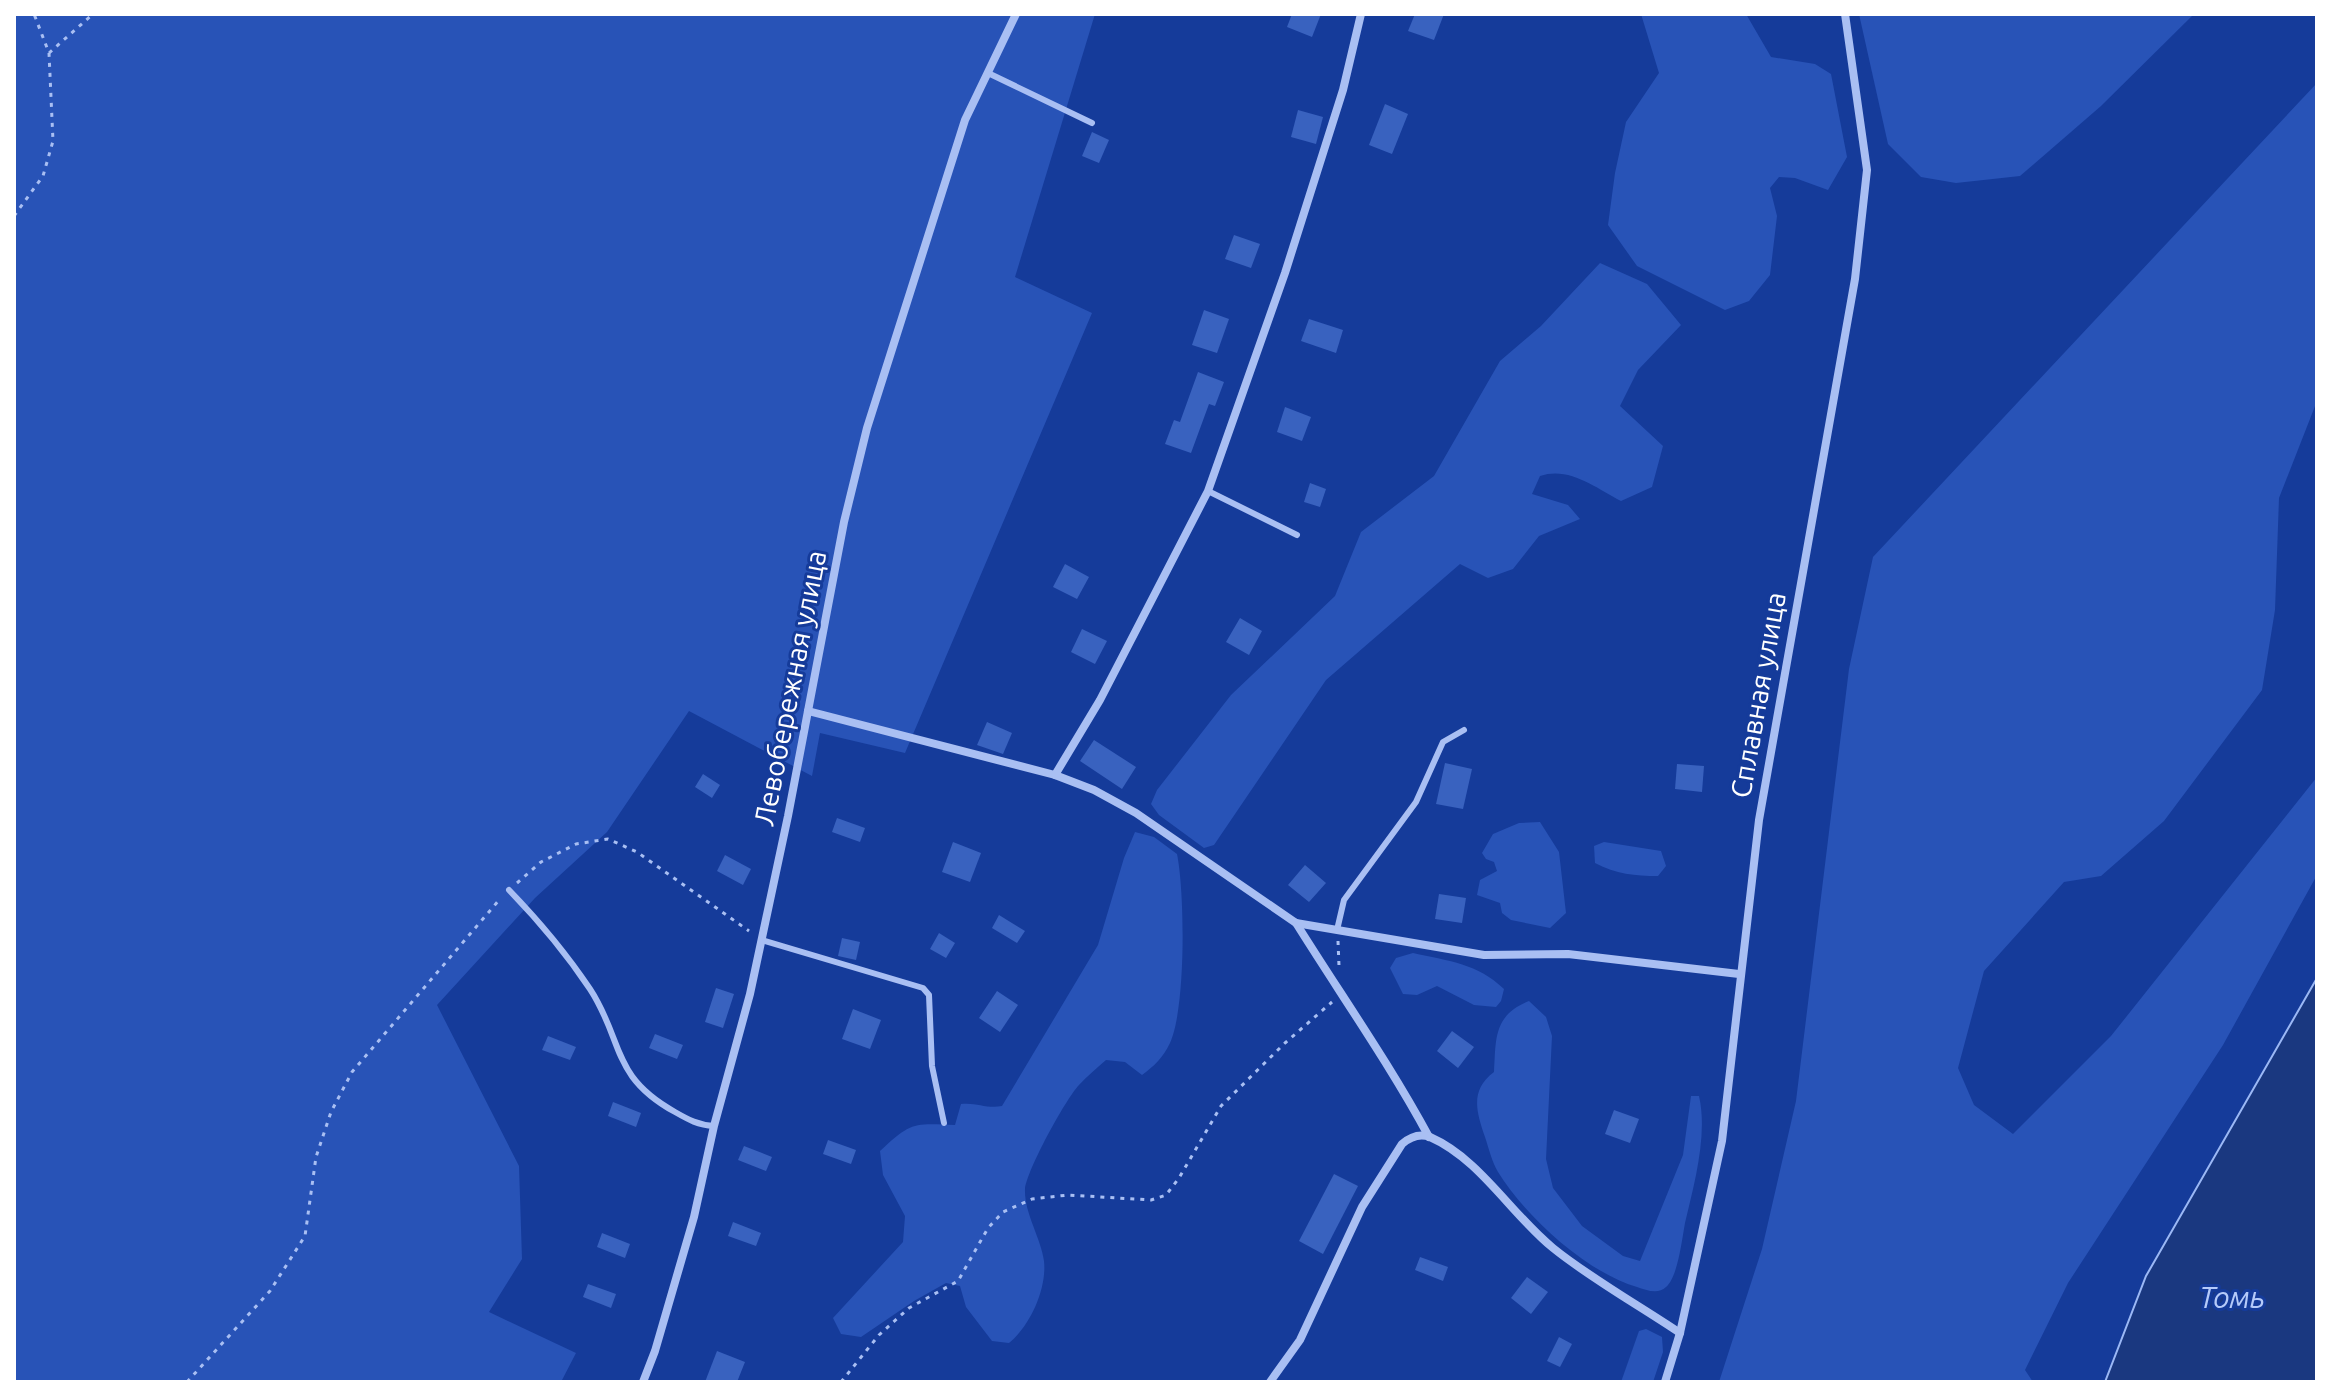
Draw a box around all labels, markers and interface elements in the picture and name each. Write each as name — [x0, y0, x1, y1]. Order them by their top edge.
street label: Левобережная улица — [748, 548, 831, 828]
street label: Сплавная улица — [1724, 590, 1791, 800]
water label: Томь — [2199, 1280, 2265, 1314]

